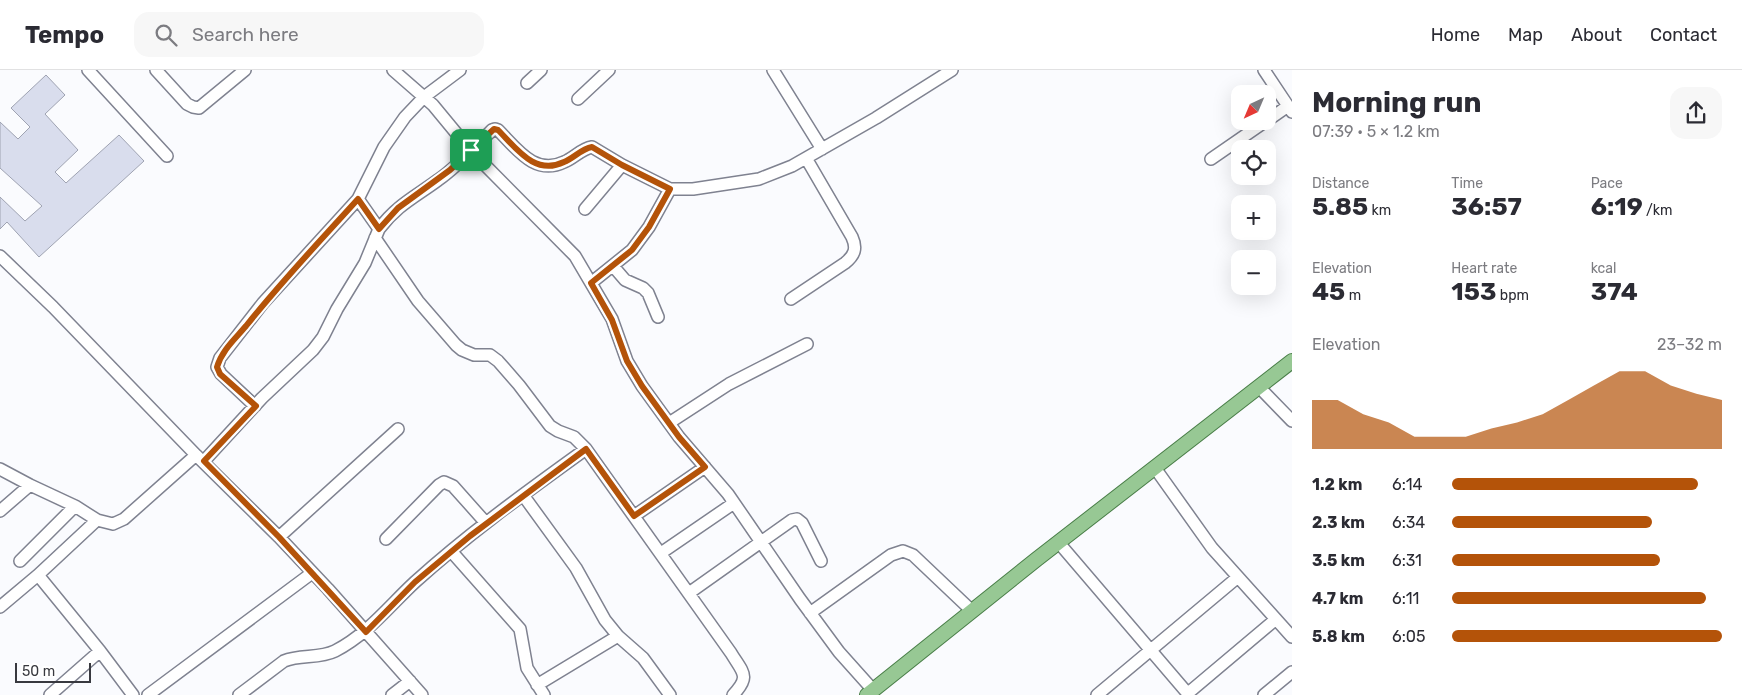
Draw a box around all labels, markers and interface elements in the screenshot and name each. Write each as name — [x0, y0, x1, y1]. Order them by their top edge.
search box — [134, 12, 484, 57]
text: Tempo — [25, 21, 104, 49]
icon: search — [152, 21, 180, 49]
text: Search here — [192, 23, 299, 46]
text: Home — [1431, 24, 1480, 46]
text: Map — [1508, 24, 1543, 46]
text: About — [1571, 24, 1622, 46]
text: Contact — [1650, 24, 1717, 46]
north arrow — [1231, 85, 1276, 130]
map controls — [1231, 85, 1276, 295]
text: Morning run — [1312, 86, 1481, 119]
button: share — [1670, 87, 1722, 139]
text: 07:39 · 5 × 1.2 km — [1312, 122, 1440, 141]
pin — [450, 129, 492, 171]
icon: arrive — [457, 136, 485, 164]
button: locate — [1231, 140, 1276, 185]
text: Distance — [1312, 175, 1369, 192]
text: Time — [1451, 175, 1483, 192]
text: Pace — [1591, 175, 1623, 192]
text: 5.85 — [1312, 192, 1368, 221]
text: 36:57 — [1451, 192, 1522, 221]
text: 6:19 — [1591, 192, 1643, 221]
button: + — [1231, 195, 1276, 240]
text: km — [1368, 202, 1391, 219]
text: /km — [1643, 202, 1673, 219]
button: − — [1231, 250, 1276, 295]
text: Elevation — [1312, 260, 1372, 277]
text: Heart rate — [1451, 260, 1517, 277]
text: kcal — [1591, 260, 1616, 277]
text: 45 — [1312, 277, 1345, 306]
text: 153 — [1451, 277, 1496, 306]
text: 374 — [1591, 277, 1638, 306]
text: m — [1345, 287, 1361, 304]
text: bpm — [1496, 287, 1529, 304]
text: Elevation — [1312, 335, 1381, 354]
text: 23–32 m — [1657, 335, 1722, 354]
text: 1.2 km — [1312, 475, 1362, 494]
text: 6:14 — [1392, 475, 1423, 494]
text: 2.3 km — [1312, 513, 1365, 532]
text: 6:34 — [1392, 513, 1425, 532]
text: 3.5 km — [1312, 551, 1365, 570]
text: 6:31 — [1392, 551, 1422, 570]
text: 4.7 km — [1312, 589, 1363, 608]
text: 6:11 — [1392, 589, 1419, 608]
text: 5.8 km — [1312, 627, 1365, 646]
text: 6:05 — [1392, 627, 1425, 646]
scale bar — [15, 660, 91, 683]
text: 50 m — [22, 663, 55, 680]

